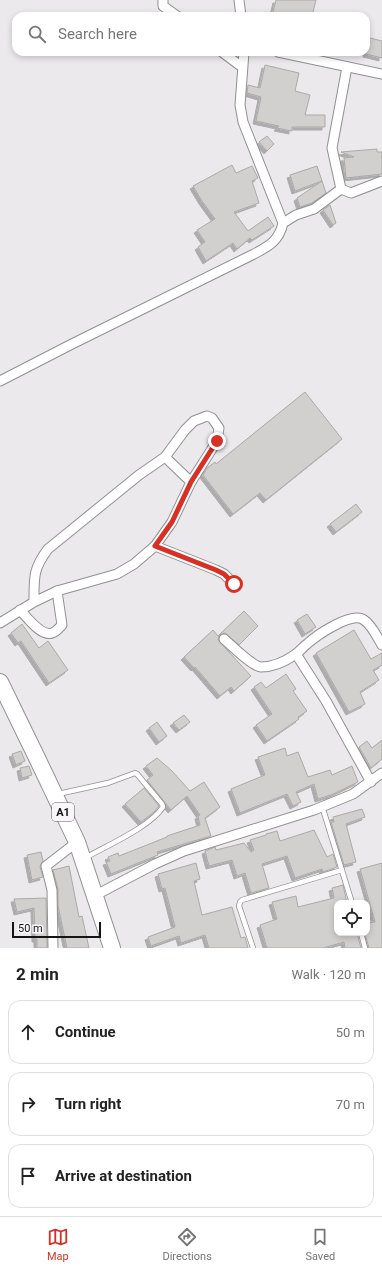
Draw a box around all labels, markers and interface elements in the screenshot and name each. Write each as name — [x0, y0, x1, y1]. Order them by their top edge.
search box — [12, 12, 370, 56]
icon: search — [26, 23, 48, 45]
text: Search here — [58, 25, 137, 43]
route end — [208, 432, 226, 450]
route start — [225, 575, 243, 593]
road number: A1 — [52, 803, 74, 821]
map controls — [334, 900, 370, 936]
button: locate — [334, 900, 370, 936]
scale bar — [12, 920, 101, 939]
text: 50 m — [18, 922, 43, 935]
text: 2 min — [16, 964, 59, 984]
text: Walk · 120 m — [291, 967, 366, 982]
icon: ahead — [17, 1021, 39, 1043]
text: Continue — [55, 1023, 116, 1041]
text: 50 m — [336, 1025, 365, 1040]
icon: right — [17, 1093, 39, 1115]
text: Turn right — [55, 1095, 121, 1113]
text: 70 m — [336, 1097, 365, 1112]
icon: arrive — [17, 1165, 39, 1187]
text: Arrive at destination — [55, 1167, 192, 1185]
tab: Map — [47, 1226, 69, 1263]
tab: Directions — [162, 1226, 212, 1263]
tab: Saved — [305, 1226, 335, 1263]

